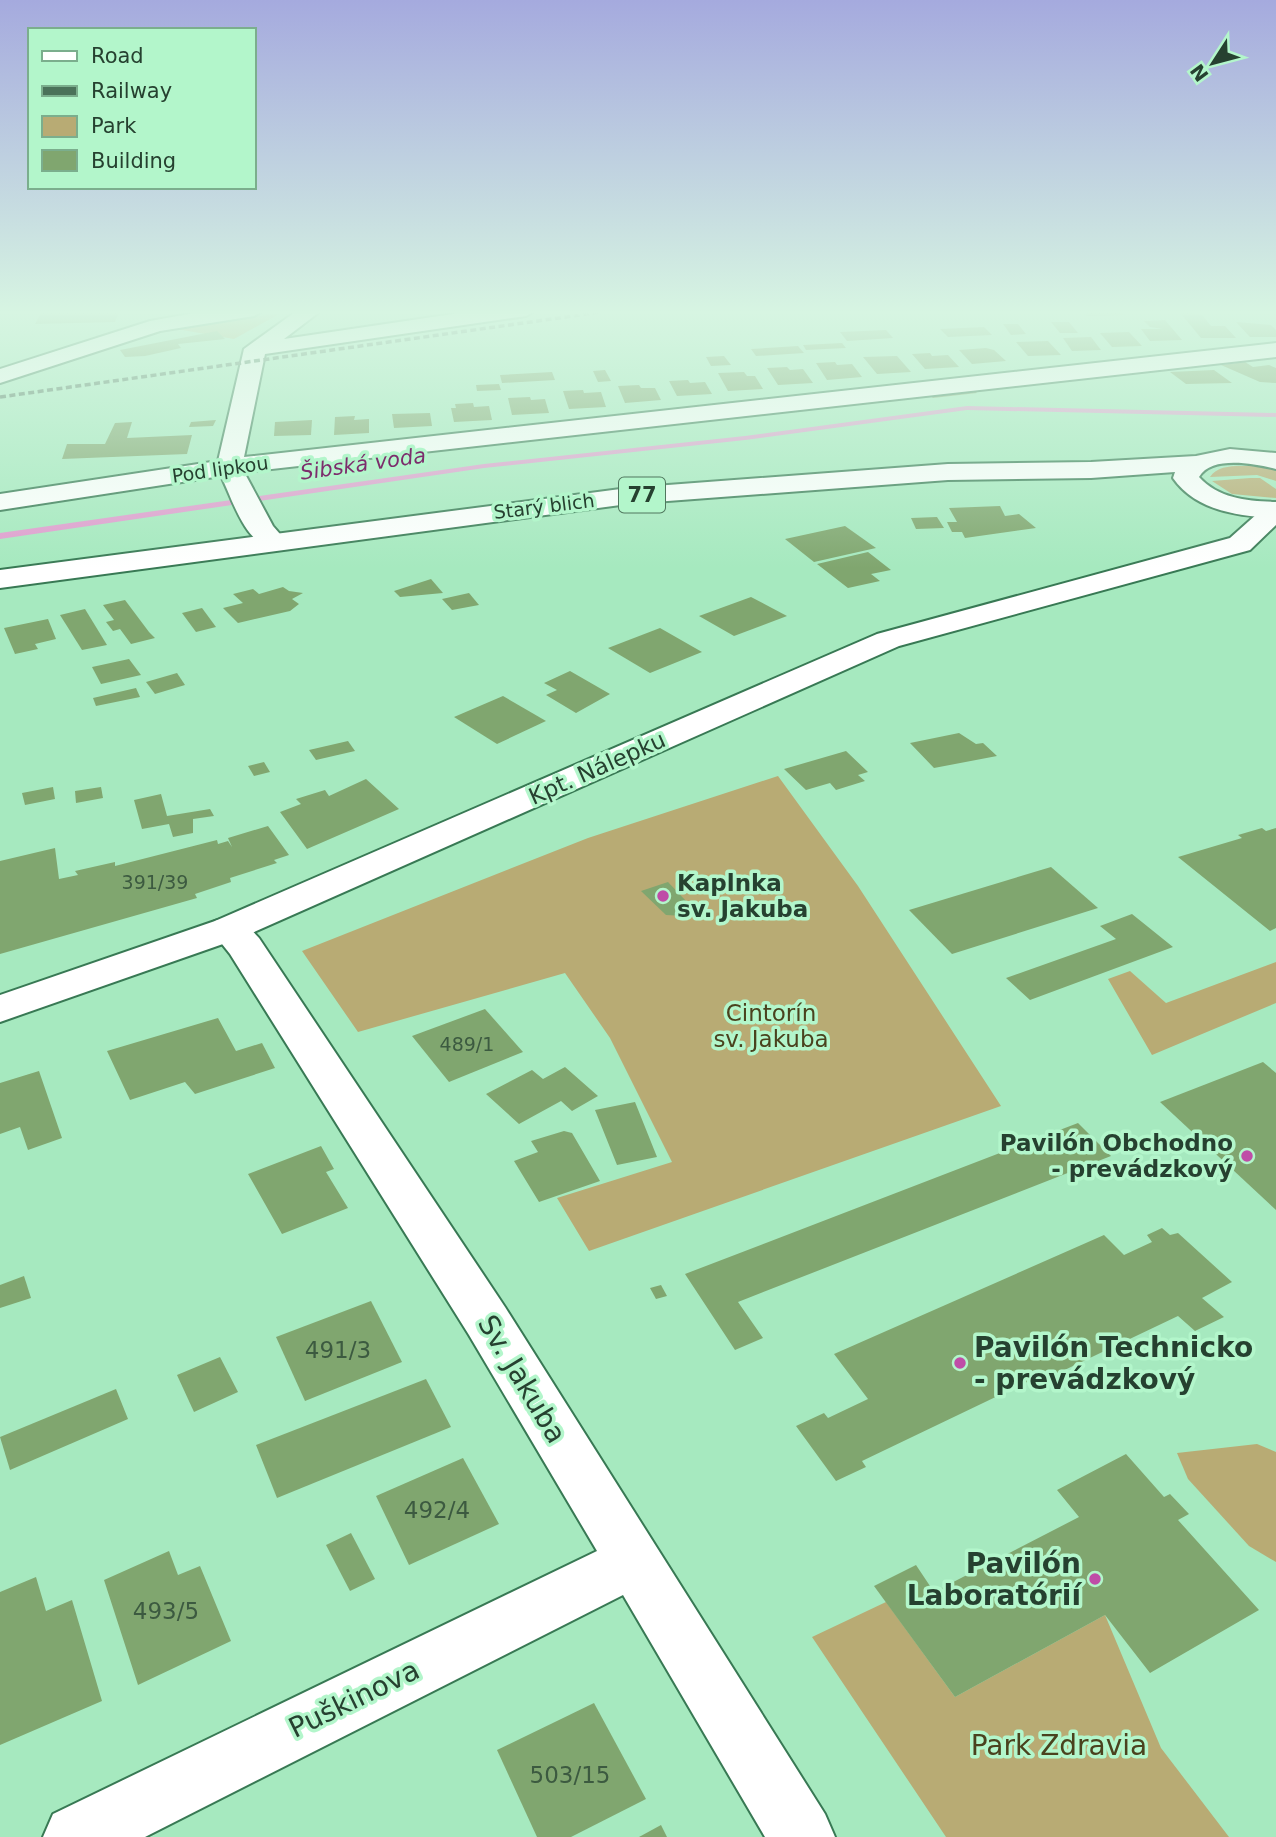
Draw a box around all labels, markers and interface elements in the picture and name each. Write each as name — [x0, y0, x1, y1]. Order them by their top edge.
legend — [28, 28, 256, 189]
north arrow — [1178, 28, 1248, 98]
text: Road — [91, 44, 144, 68]
text: N — [1186, 60, 1213, 86]
text: Railway — [91, 79, 172, 103]
text: Park — [91, 114, 137, 138]
text: Building — [91, 149, 176, 173]
water label: Šibská voda — [298, 442, 427, 485]
street label: Pod lipkou — [170, 451, 270, 487]
road number: 77 — [619, 477, 665, 512]
street label: Starý blich — [492, 489, 596, 523]
street label: Kpt. Nálepku — [525, 726, 669, 810]
place label: Kaplnka sv. Jakuba — [677, 870, 808, 922]
house number: 391/39 — [122, 871, 188, 893]
marker: Kaplnka sv. Jakuba — [655, 888, 671, 904]
park label: Cintorín sv. Jakuba — [713, 1000, 829, 1052]
house number: 489/1 — [440, 1033, 494, 1055]
place label: Pavilón Obchodno - prevádzkový — [1000, 1130, 1233, 1182]
marker: Pavilón Obchodno - prevádzkový — [1239, 1148, 1255, 1164]
street label: Sv. Jakuba — [471, 1309, 573, 1449]
place label: Pavilón Technicko - prevádzkový — [974, 1331, 1253, 1396]
house number: 491/3 — [305, 1337, 371, 1363]
marker: Pavilón Technicko - prevádzkový — [952, 1355, 968, 1371]
house number: 492/4 — [404, 1497, 470, 1523]
place label: Pavilón Laboratórií — [907, 1547, 1082, 1612]
marker: Pavilón Laboratórií — [1087, 1571, 1103, 1587]
house number: 493/5 — [133, 1598, 199, 1624]
street label: Puškinova — [283, 1653, 425, 1745]
park label: Park Zdravia — [971, 1729, 1147, 1762]
house number: 503/15 — [530, 1762, 610, 1788]

